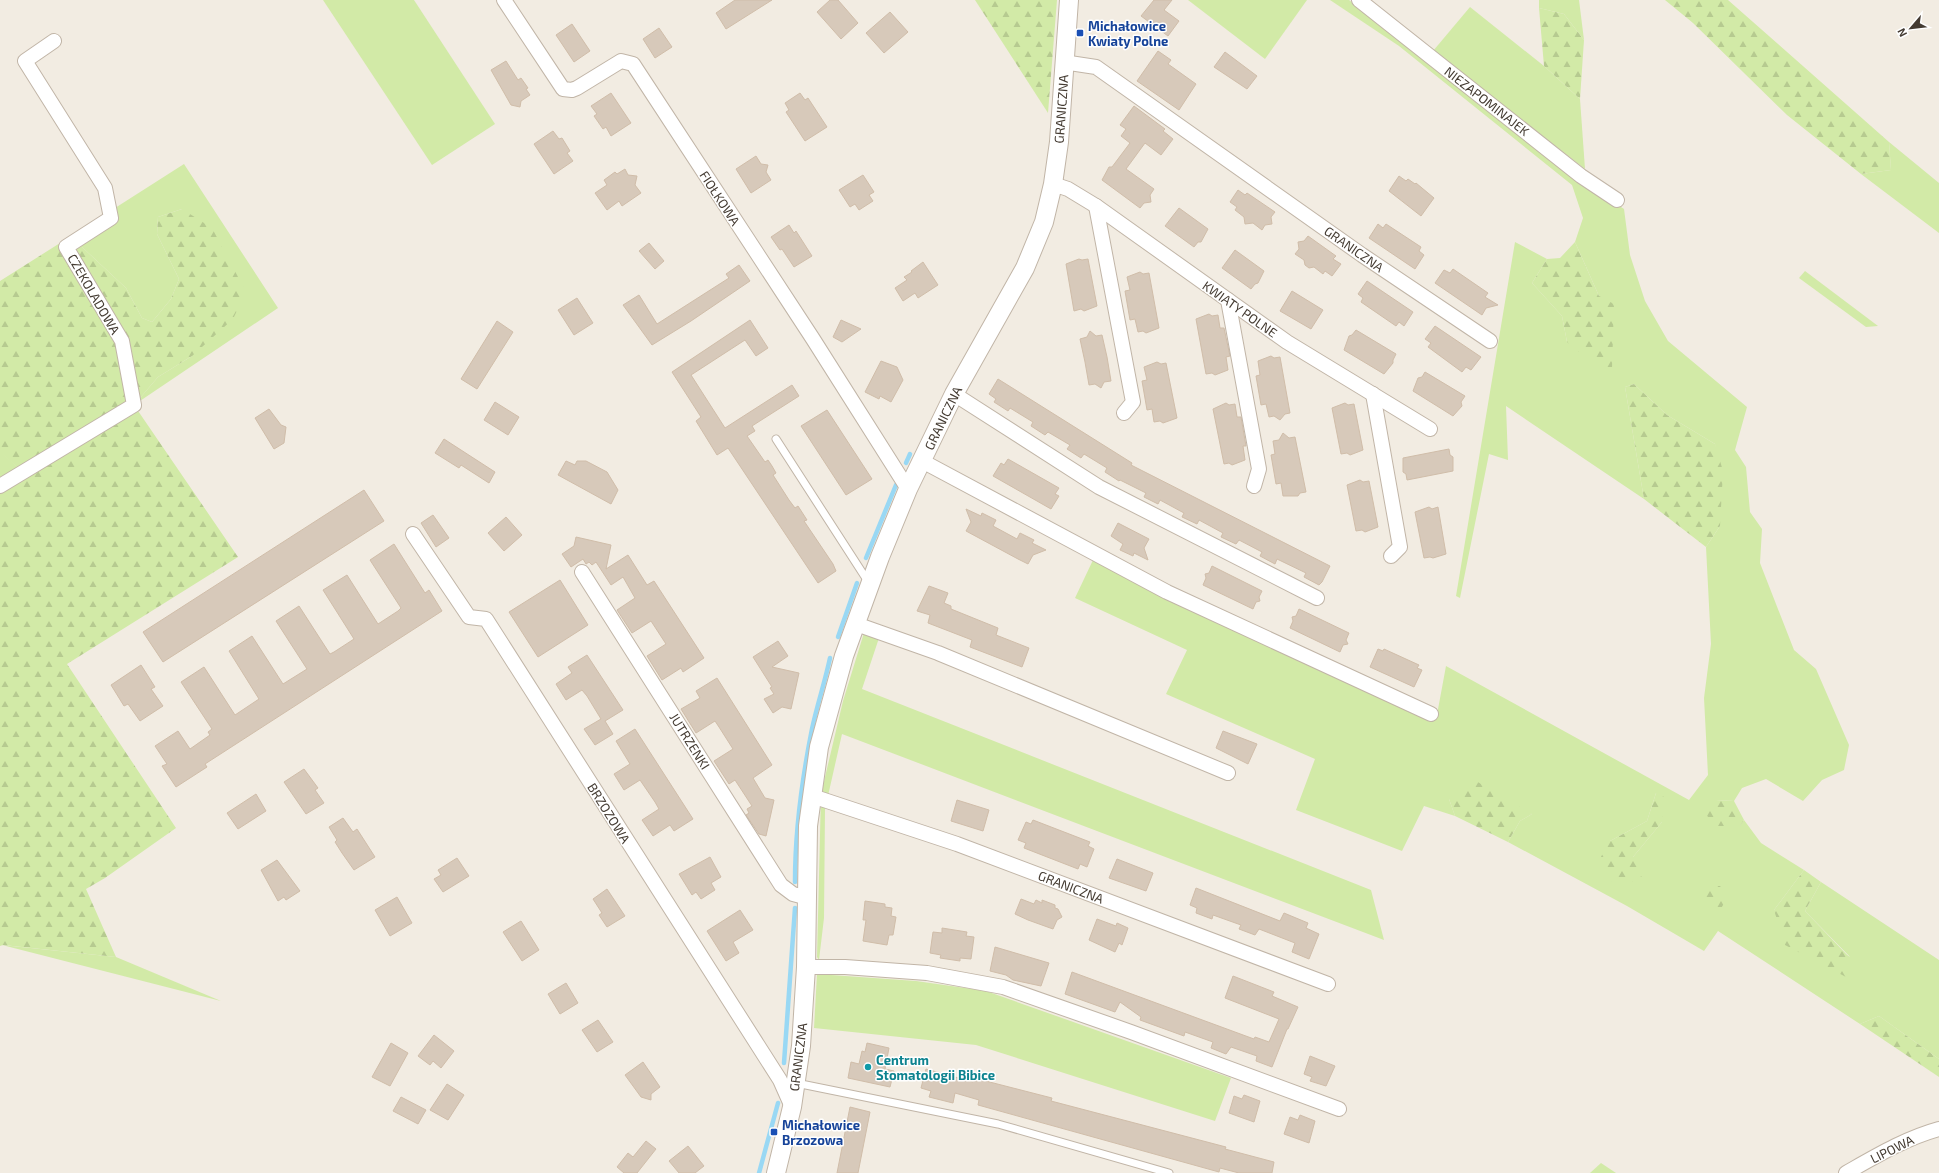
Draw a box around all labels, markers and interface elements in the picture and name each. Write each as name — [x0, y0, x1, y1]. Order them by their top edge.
north arrow — [1891, 8, 1931, 48]
place label: Michałowice Kwiaty Polne — [1088, 18, 1168, 49]
text: N — [1894, 26, 1909, 39]
marker: Michałowice Kwiaty Polne — [1075, 28, 1085, 38]
street label: NIEZAPOMINAJEK — [1441, 63, 1533, 139]
street label: GRANICZNA — [1051, 74, 1071, 144]
street label: FIOŁKOWA — [696, 168, 744, 228]
street label: GRANICZNA — [1321, 223, 1387, 275]
street label: CZEKOLADOWA — [64, 251, 124, 337]
street label: KWIATY POLNE — [1199, 277, 1281, 341]
street label: GRANICZNA — [921, 384, 965, 452]
street label: JUTRZENKI — [666, 710, 714, 772]
street label: BRZOZOWA — [584, 780, 634, 846]
street label: GRANICZNA — [1036, 867, 1106, 907]
street label: GRANICZNA — [786, 1022, 810, 1092]
place label: Centrum Stomatologii Bibice — [876, 1052, 995, 1083]
marker: Centrum Stomatologii Bibice — [863, 1062, 873, 1072]
place label: Michałowice Brzozowa — [782, 1117, 860, 1148]
marker: Michałowice Brzozowa — [769, 1127, 779, 1137]
street label: LIPOWA — [1868, 1132, 1916, 1166]

